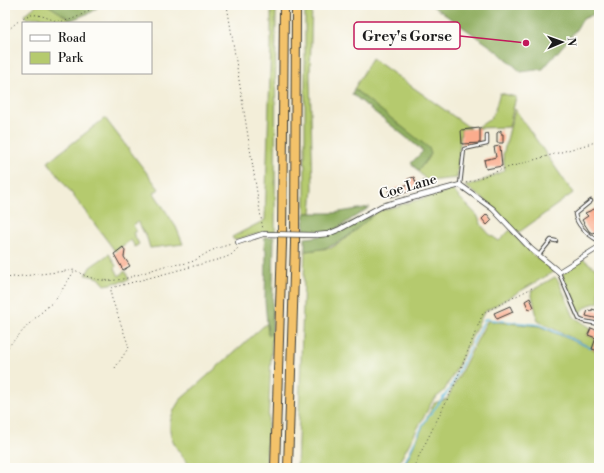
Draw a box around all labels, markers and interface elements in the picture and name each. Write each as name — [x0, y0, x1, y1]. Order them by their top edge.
legend — [22, 22, 152, 74]
callout: Grey's Gorse — [354, 22, 460, 49]
north arrow — [542, 22, 582, 62]
text: Grey's Gorse — [362, 27, 452, 46]
text: Road — [58, 31, 86, 46]
text: N — [564, 37, 578, 47]
text: Park — [58, 51, 84, 66]
street label: Coe Lane — [377, 170, 439, 204]

